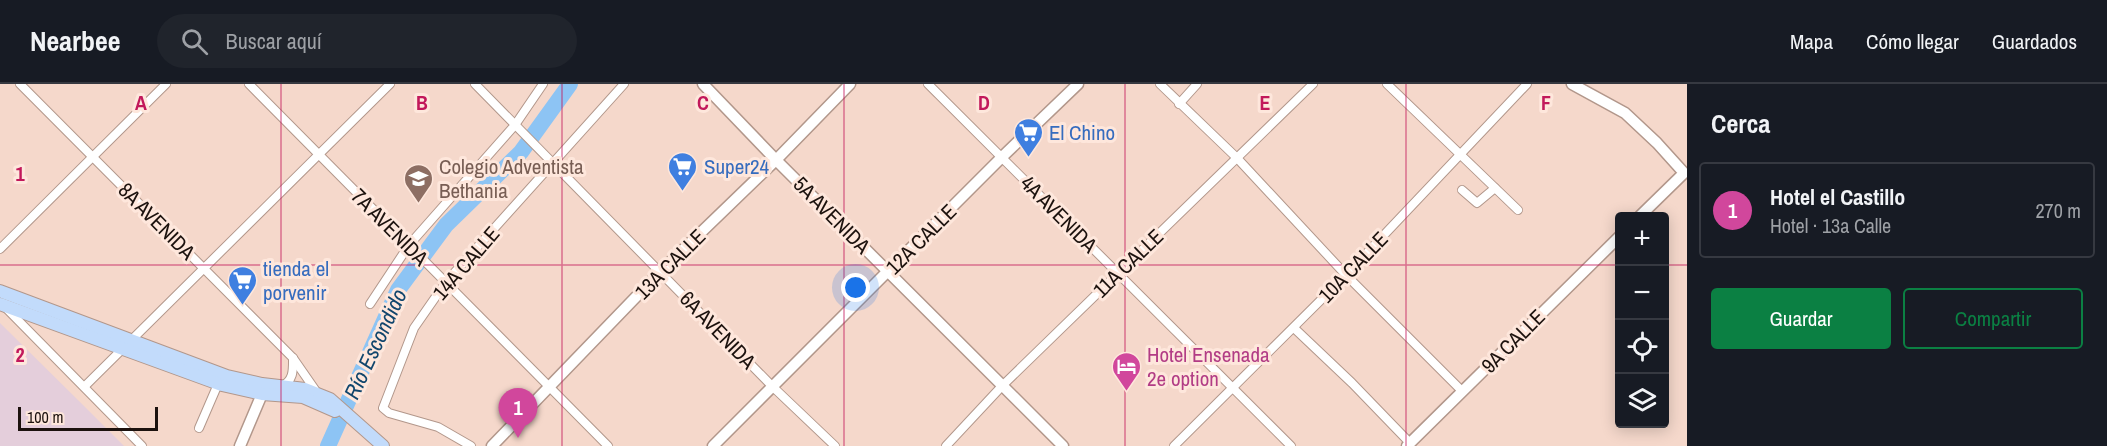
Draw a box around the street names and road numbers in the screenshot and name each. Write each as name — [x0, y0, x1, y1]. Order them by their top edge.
street label: 4A AVENIDA — [1014, 169, 1104, 259]
street label: 5A AVENIDA — [787, 170, 877, 260]
street label: 8A AVENIDA — [112, 176, 202, 266]
street label: 7A AVENIDA — [345, 182, 435, 272]
street label: 12A CALLE — [879, 197, 963, 281]
street label: 14A CALLE — [426, 220, 506, 306]
street label: 13A CALLE — [628, 222, 712, 306]
street label: 11A CALLE — [1086, 222, 1170, 304]
street label: 10A CALLE — [1312, 225, 1394, 309]
street label: 6A AVENIDA — [673, 285, 763, 376]
street label: 9A CALLE — [1475, 303, 1551, 379]

